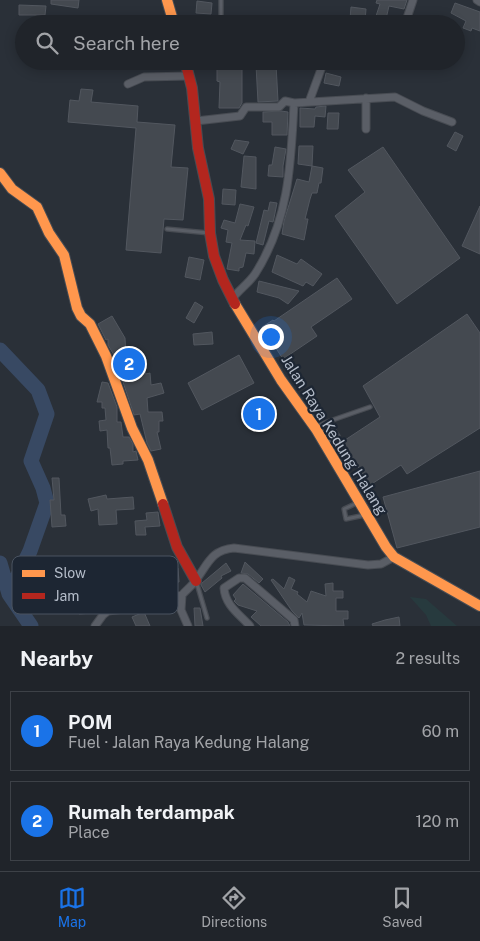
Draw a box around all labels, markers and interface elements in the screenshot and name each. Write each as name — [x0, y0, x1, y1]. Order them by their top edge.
search box — [15, 15, 465, 70]
icon: search — [33, 29, 61, 57]
text: Search here — [73, 32, 180, 54]
your location — [258, 324, 284, 350]
pin: 2 — [113, 345, 145, 383]
street label: Jalan Raya Kedung Halang — [278, 352, 391, 518]
pin: 1 — [243, 395, 275, 433]
legend — [12, 556, 178, 614]
text: Slow — [54, 565, 86, 581]
text: Jam — [54, 588, 79, 604]
text: Nearby — [20, 646, 93, 671]
text: 2 results — [395, 649, 460, 668]
text: POM — [68, 711, 112, 733]
text: 1 — [34, 722, 40, 741]
text: 60 m — [422, 722, 459, 741]
text: Fuel · Jalan Raya Kedung Halang — [68, 733, 309, 752]
text: Rumah terdampak — [68, 801, 235, 823]
text: 2 — [32, 812, 42, 831]
text: 120 m — [415, 812, 459, 831]
text: Place — [68, 823, 110, 842]
tab: Map — [58, 884, 86, 930]
tab: Directions — [201, 884, 267, 930]
tab: Saved — [382, 884, 422, 930]

